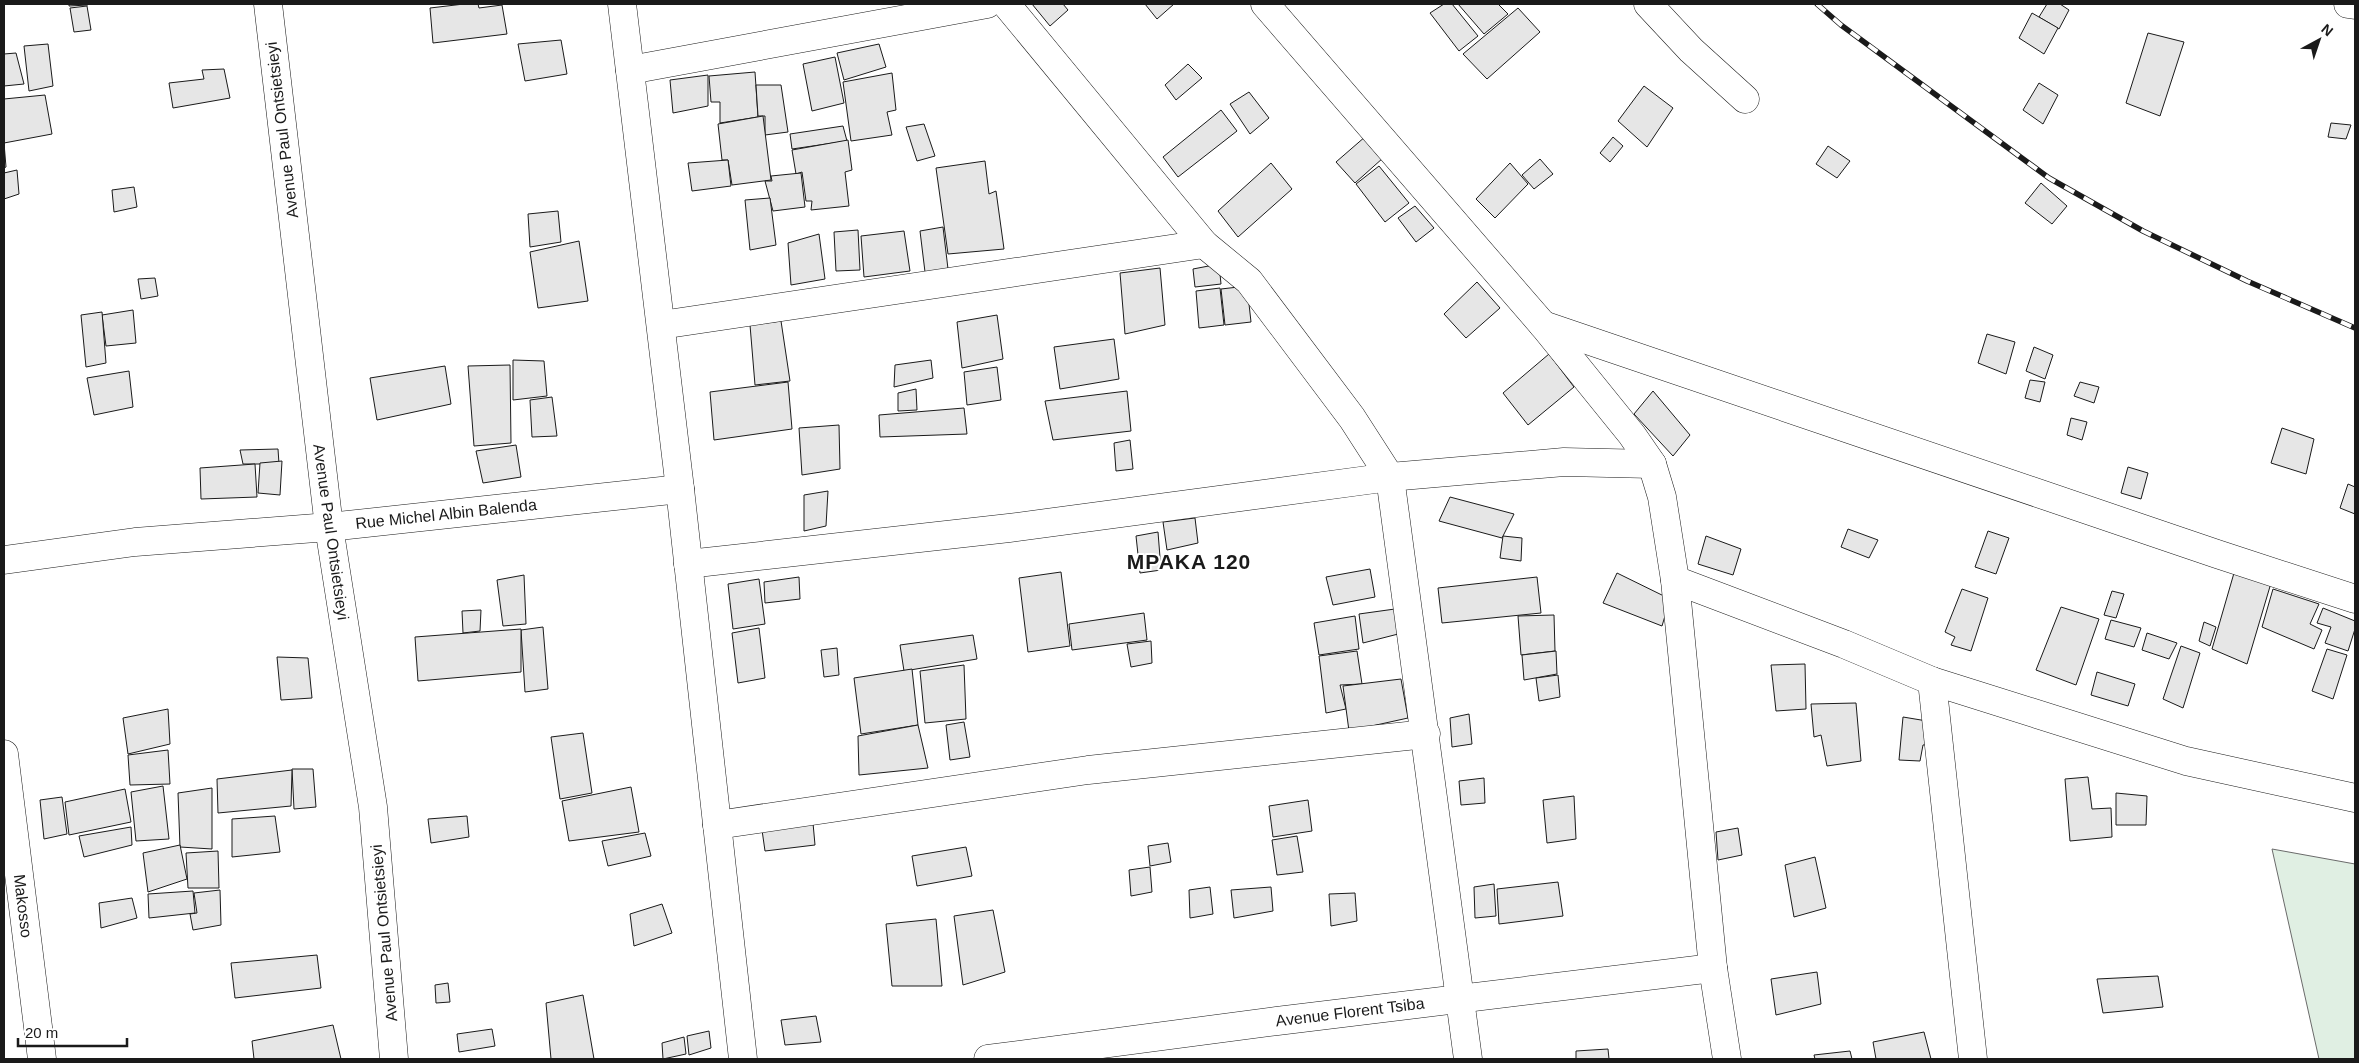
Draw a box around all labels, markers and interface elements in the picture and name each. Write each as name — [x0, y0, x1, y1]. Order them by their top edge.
north arrow — [2294, 15, 2344, 65]
text: N — [2318, 21, 2336, 39]
street label: Avenue Paul Ontsietsieyi — [263, 41, 301, 219]
street label: Avenue Paul Ontsietsieyi — [310, 443, 352, 621]
street label: Rue Michel Albin Balenda — [354, 496, 538, 532]
district label: MPAKA 120 — [1127, 550, 1251, 573]
street label: Avenue Paul Ontsietsieyi — [368, 844, 400, 1022]
street label: Makosso — [11, 873, 35, 939]
street label: Avenue Florent Tsiba — [1275, 994, 1425, 1030]
scale bar — [18, 1016, 126, 1048]
text: 20 m — [25, 1024, 58, 1041]

